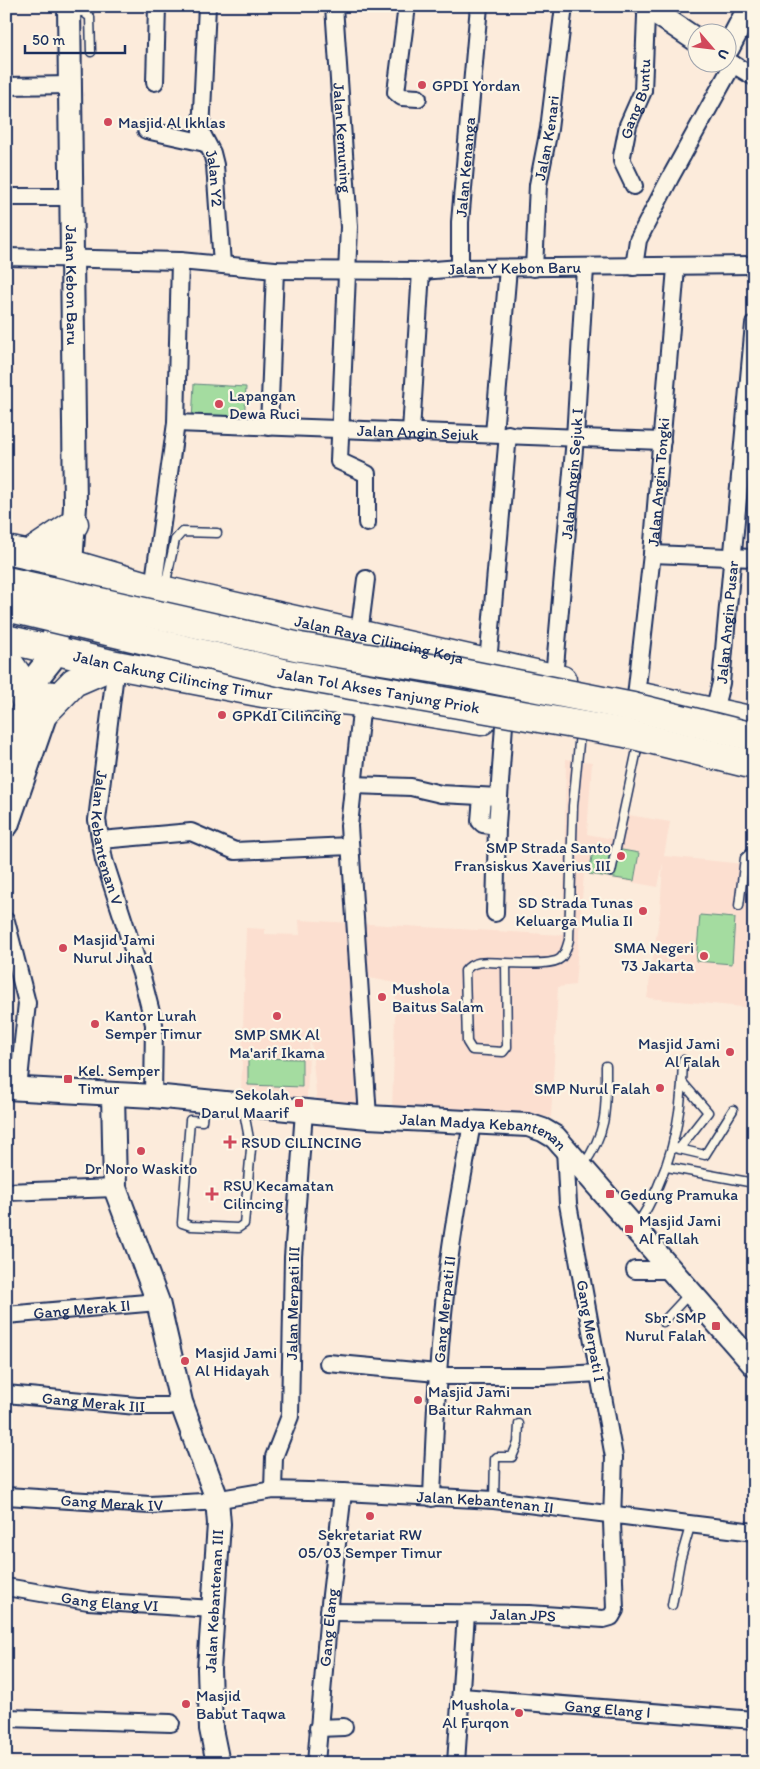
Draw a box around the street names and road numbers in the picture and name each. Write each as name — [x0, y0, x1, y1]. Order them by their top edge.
street label: Gang Buntu — [616, 58, 654, 140]
street label: Jalan Kemuning — [330, 82, 356, 194]
street label: Jalan Kenari — [530, 94, 563, 182]
street label: Jalan Kenanga — [451, 116, 479, 218]
street label: Jalan Y2 — [202, 145, 227, 208]
street label: Jalan Kebon Baru — [62, 225, 83, 346]
street label: Jalan Y Kebon Baru — [447, 257, 581, 278]
street label: Jalan Angin Sejuk I — [557, 408, 586, 540]
street label: Jalan Angin Tongki — [643, 417, 673, 547]
street label: Jalan Angin Sejuk — [357, 420, 480, 444]
street label: Jalan Angin Pusar — [711, 559, 742, 685]
street label: Jalan Raya Cilincing Koja — [293, 611, 466, 667]
street label: Jalan Cakung Cilincing Timur — [72, 646, 274, 703]
street label: Jalan Tol Akses Tanjung Priok — [276, 662, 482, 717]
street label: Jalan Kebantenan V — [87, 770, 128, 908]
street label: Jalan Madya Kebantenan — [399, 1109, 571, 1154]
street label: Jalan Merpati III — [282, 1245, 303, 1360]
street label: Gang Merpati II — [429, 1255, 459, 1364]
street label: Gang Merpati I — [573, 1278, 609, 1384]
street label: Gang Merak II — [32, 1295, 131, 1322]
street label: Gang Merak III — [41, 1388, 145, 1416]
street label: Jalan Kebantenan II — [416, 1486, 555, 1517]
street label: Gang Merak IV — [60, 1490, 164, 1515]
street label: Jalan Kebantenan III — [201, 1529, 227, 1673]
street label: Gang Elang — [315, 1586, 341, 1667]
street label: Gang Elang VI — [60, 1587, 159, 1615]
street label: Jalan JPS — [490, 1604, 557, 1625]
street label: Gang Elang I — [564, 1696, 651, 1721]

